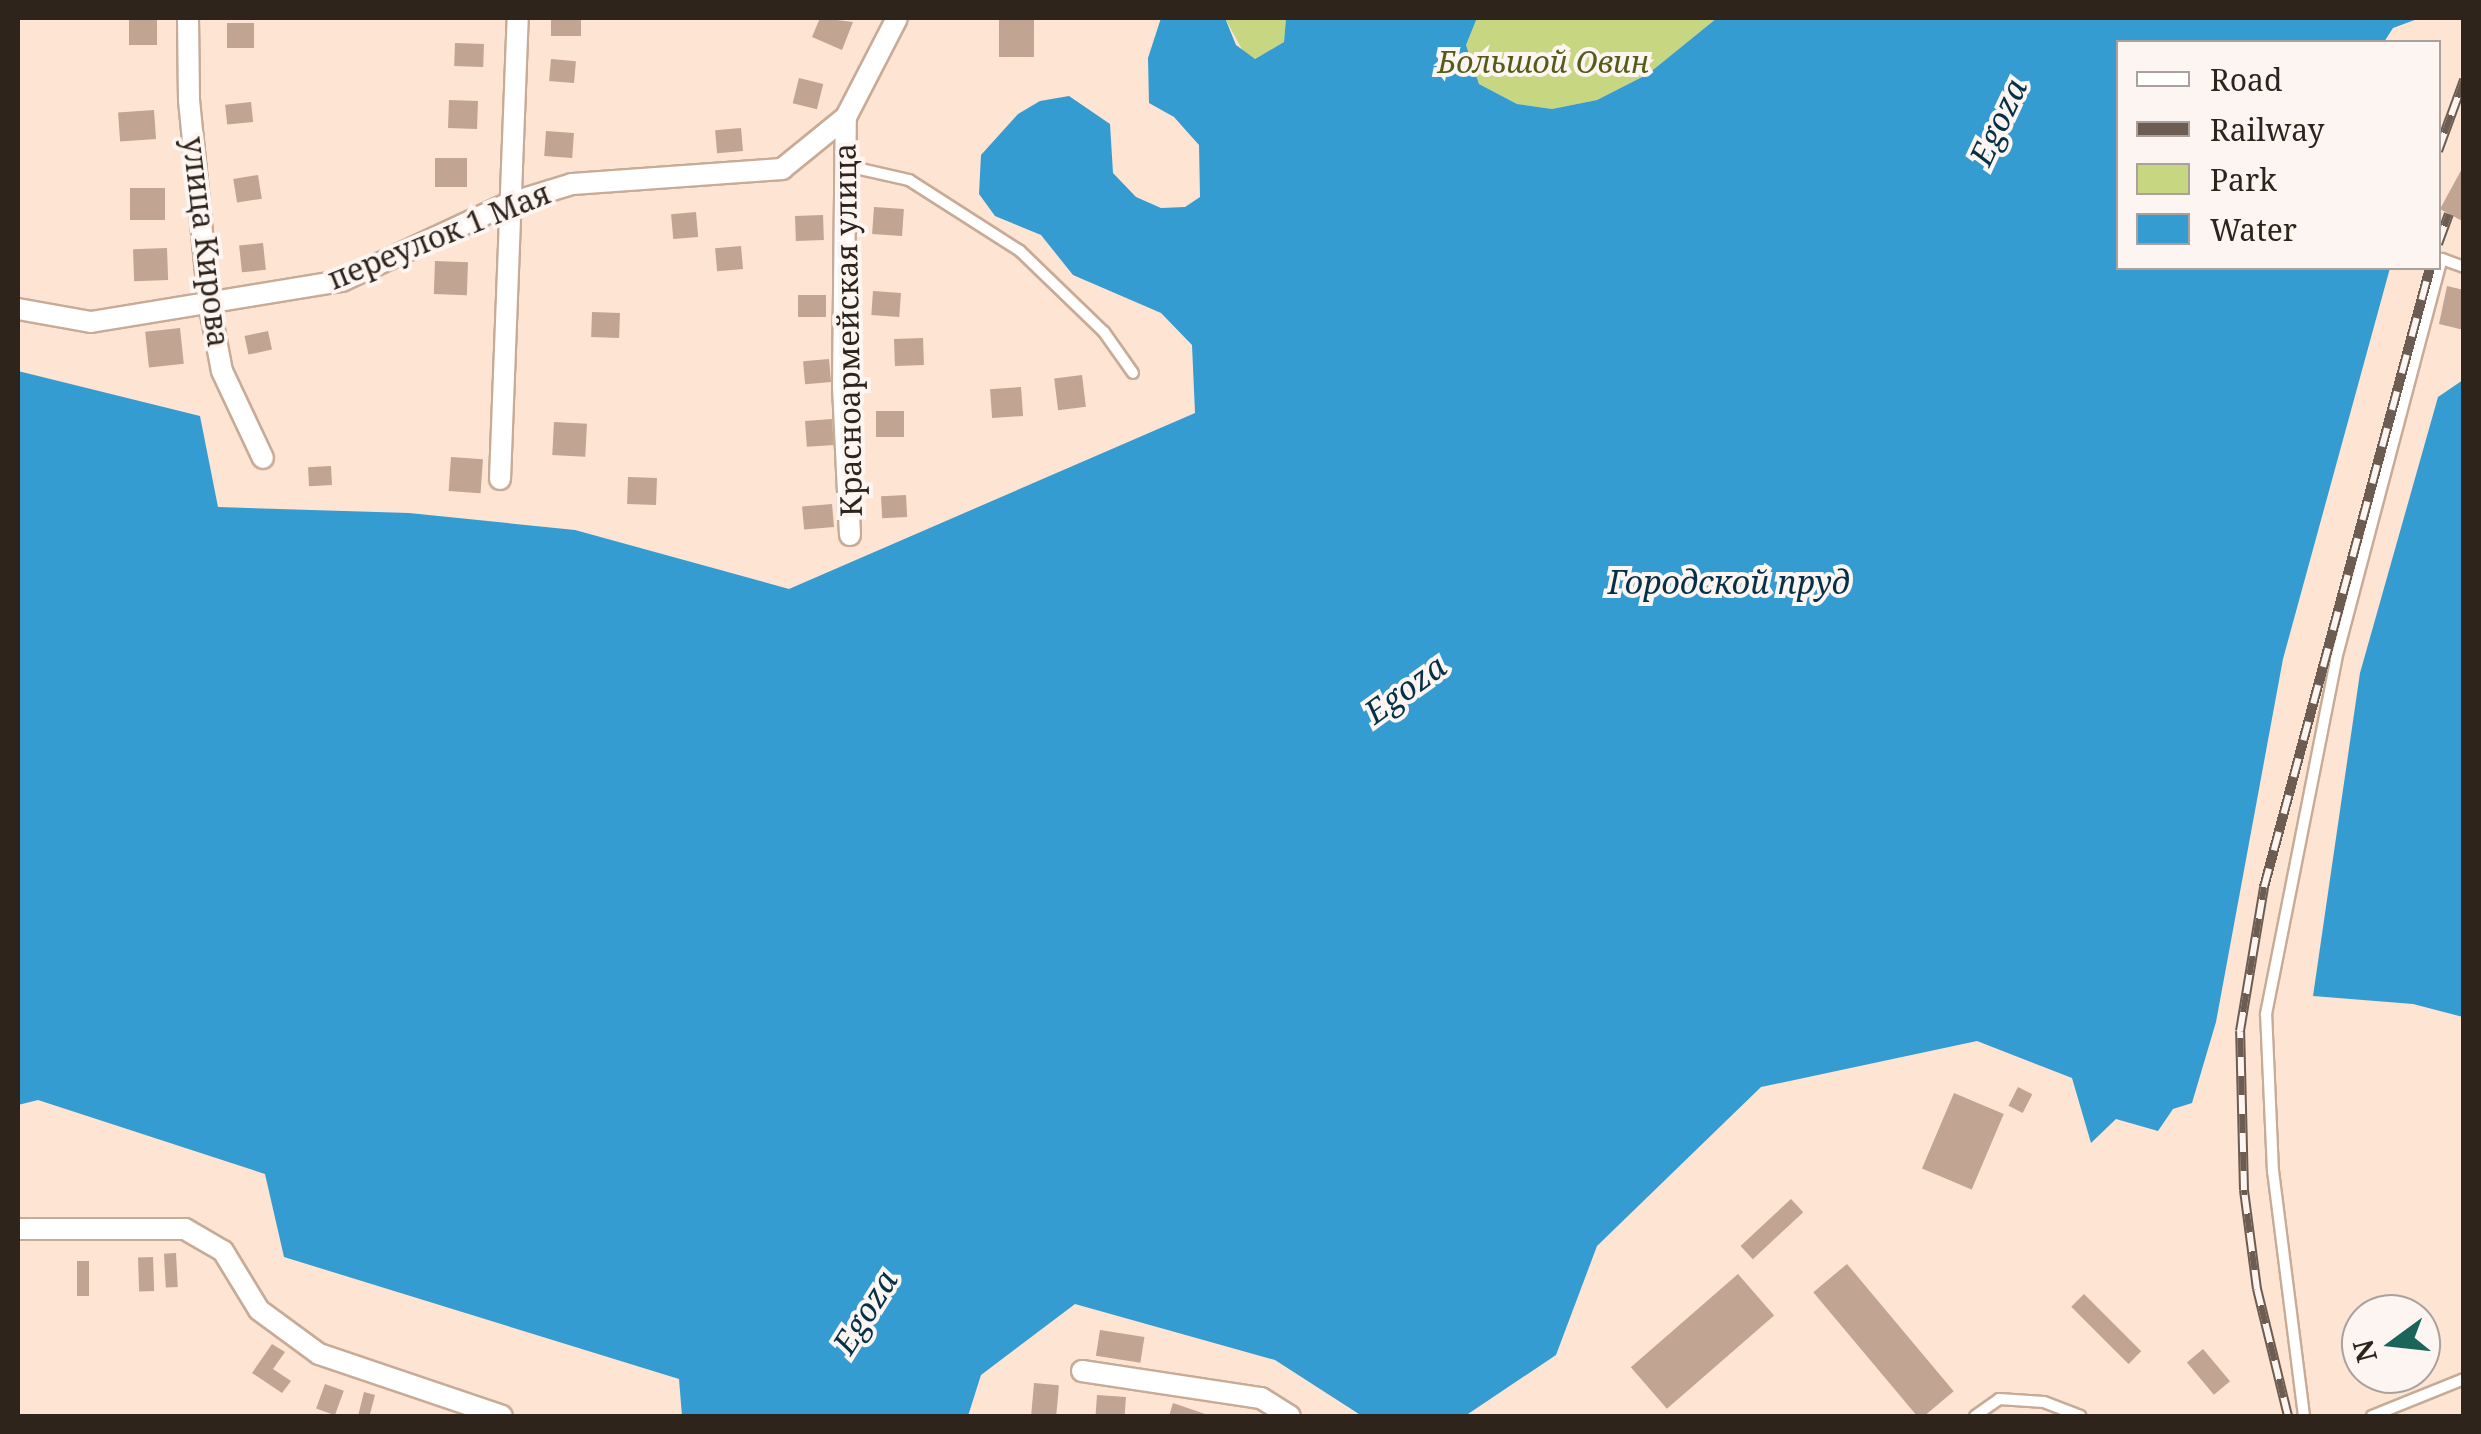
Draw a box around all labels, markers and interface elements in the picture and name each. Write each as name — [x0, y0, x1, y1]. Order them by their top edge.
legend — [2116, 40, 2441, 270]
park label: Большой Овин — [1437, 44, 1649, 80]
text: Road — [2210, 59, 2282, 100]
water label: Egoza — [1961, 73, 2035, 171]
text: Railway — [2210, 109, 2325, 150]
street label: улица Кирова — [175, 135, 237, 349]
street label: Красноармейская улица — [827, 143, 869, 517]
text: Park — [2210, 159, 2277, 200]
street label: переулок 1 Мая — [322, 175, 556, 297]
text: Water — [2210, 209, 2297, 250]
water label: Городской пруд — [1608, 563, 1850, 601]
water label: Egoza — [1357, 647, 1453, 731]
water label: Egoza — [825, 1263, 905, 1361]
north arrow — [2341, 1294, 2441, 1394]
text: N — [2343, 1336, 2385, 1367]

